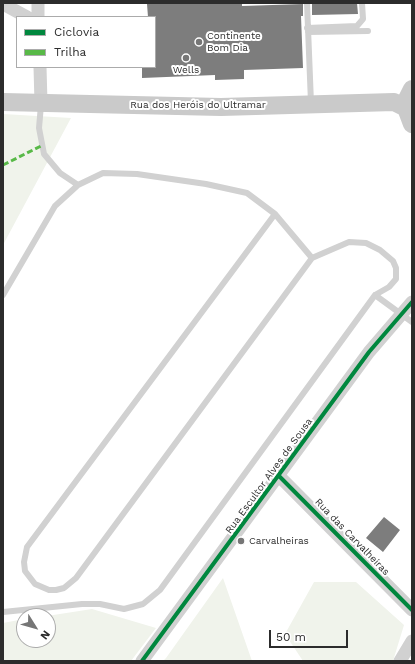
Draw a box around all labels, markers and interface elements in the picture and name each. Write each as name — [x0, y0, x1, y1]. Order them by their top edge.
legend — [16, 16, 156, 68]
text: Ciclovia — [54, 25, 99, 39]
place label: Continente Bom Dia — [207, 30, 261, 54]
marker: Continente Bom Dia — [194, 37, 204, 47]
text: Trilha — [54, 45, 86, 59]
marker: Wells — [181, 53, 191, 63]
place label: Wells — [173, 64, 199, 76]
street label: Rua dos Heróis do Ultramar — [130, 99, 266, 111]
street label: Rua Escultor Alves de Sousa — [223, 416, 315, 536]
street label: Rua das Carvalheiras — [312, 496, 392, 578]
place label: Carvalheiras — [249, 535, 309, 547]
marker: Carvalheiras — [236, 536, 246, 546]
north arrow — [16, 608, 56, 648]
scale bar — [271, 622, 350, 648]
text: N — [38, 628, 53, 642]
text: 50 m — [276, 630, 306, 644]

